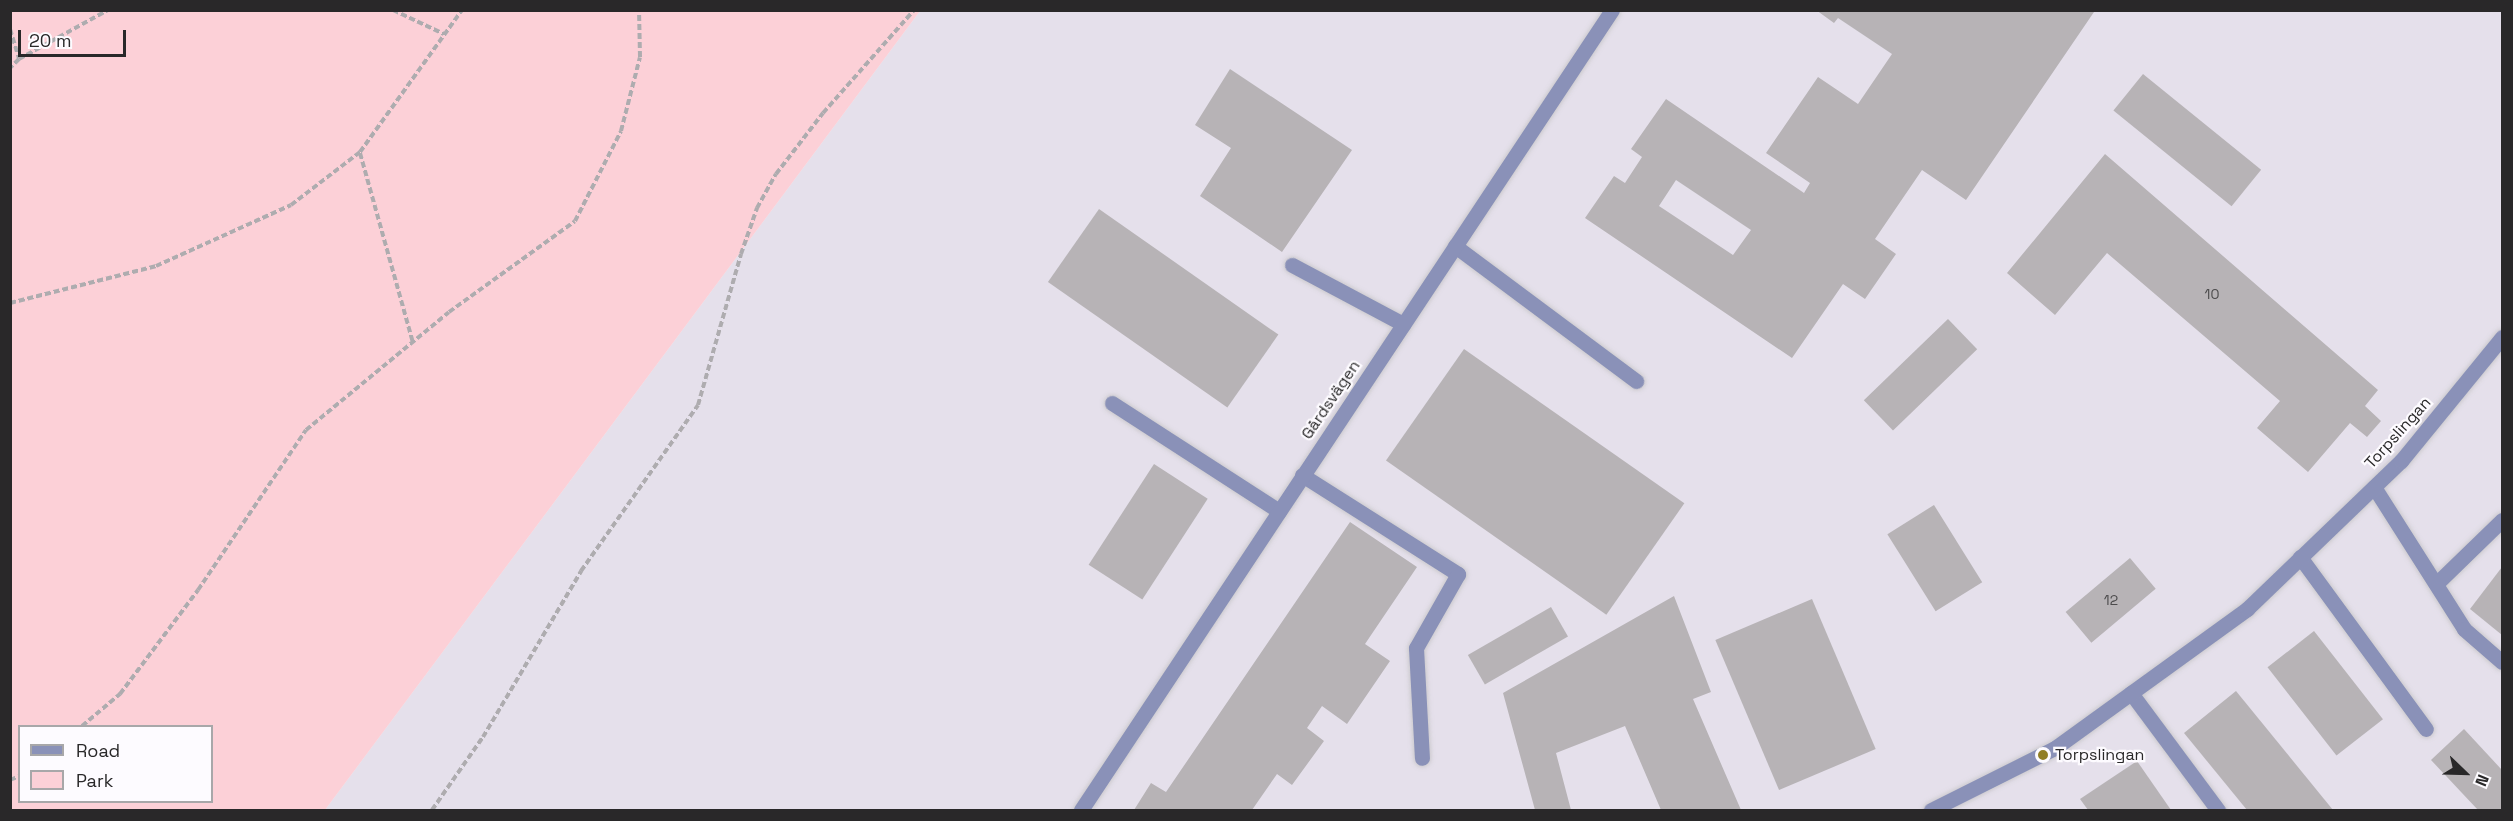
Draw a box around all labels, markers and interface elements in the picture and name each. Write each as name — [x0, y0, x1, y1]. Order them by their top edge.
scale bar — [21, 18, 129, 56]
text: 20 m — [29, 29, 72, 52]
house number: 10 — [2205, 286, 2219, 302]
street label: Gårdsvägen — [1298, 357, 1364, 443]
street label: Torpslingan — [2361, 393, 2435, 473]
house number: 12 — [2104, 592, 2118, 608]
legend — [18, 725, 213, 803]
text: Road — [76, 739, 120, 762]
north arrow — [2435, 743, 2495, 803]
place label: Torpslingan — [2055, 745, 2144, 765]
marker: Torpslingan — [2036, 748, 2050, 762]
text: Park — [76, 769, 113, 792]
text: N — [2470, 771, 2494, 789]

